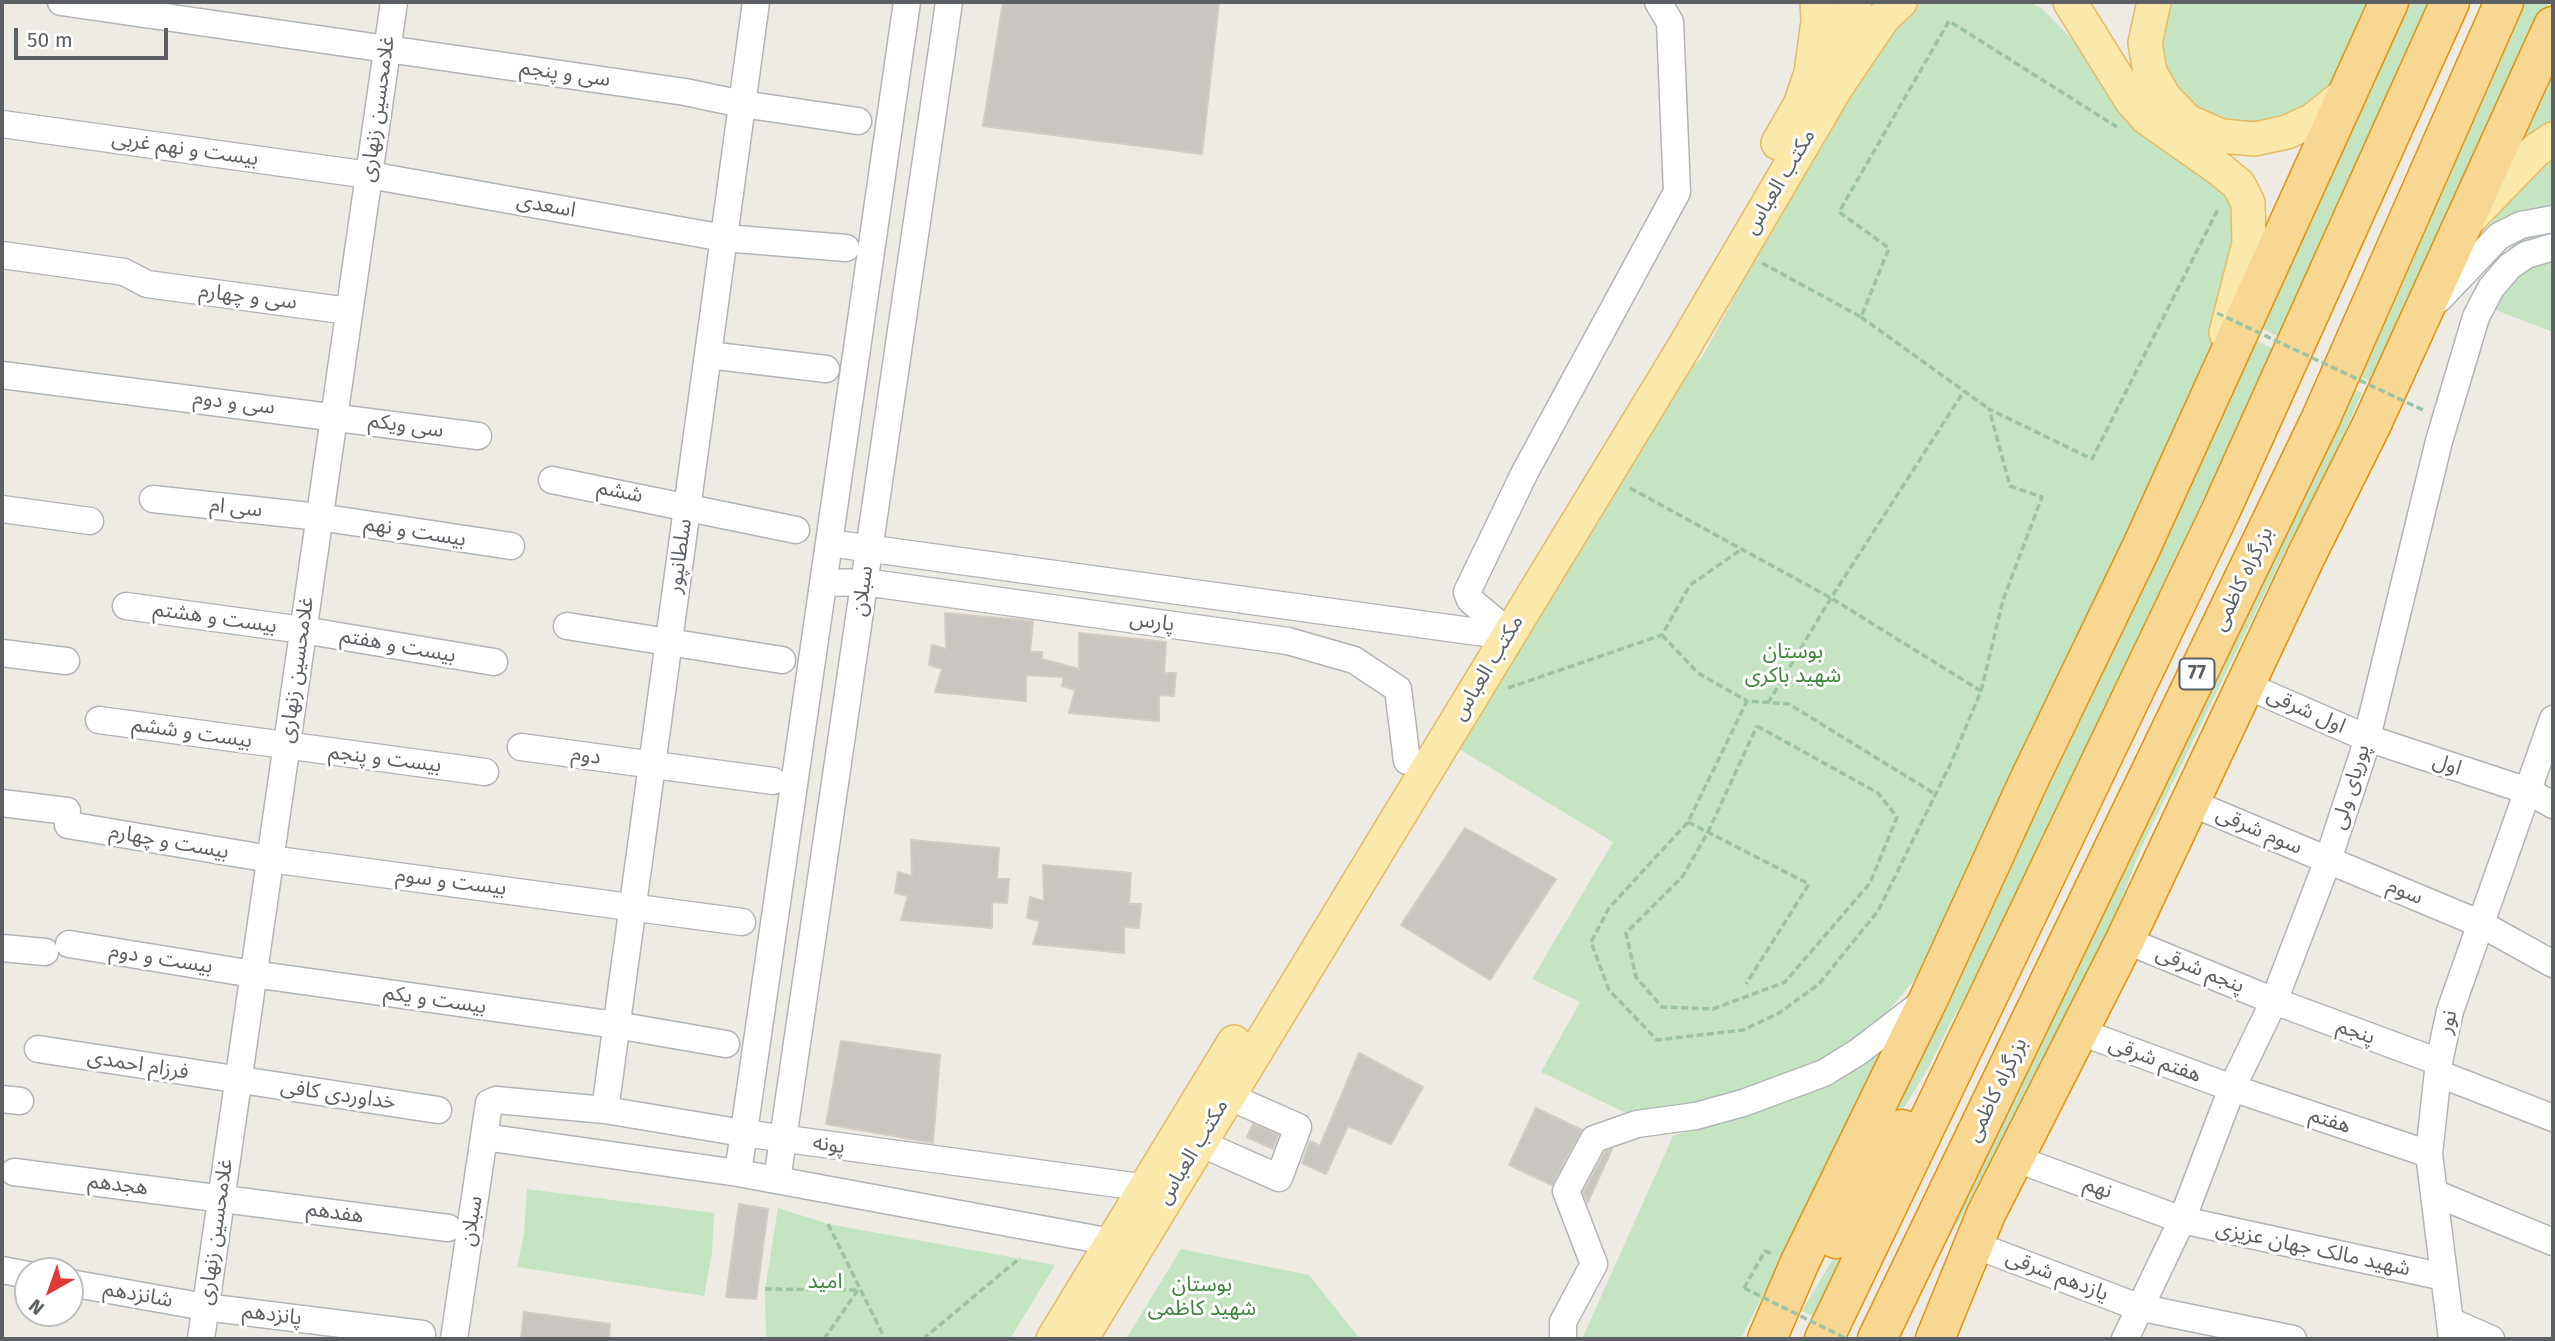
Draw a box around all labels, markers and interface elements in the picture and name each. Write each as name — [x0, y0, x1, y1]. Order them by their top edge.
scale bar — [18, 14, 172, 58]
text: 50 m — [27, 27, 73, 53]
street label: غلامحسین زنهاری — [355, 34, 401, 184]
street label: سی و پنجم — [518, 55, 612, 93]
street label: مکتب العباس — [1739, 125, 1821, 239]
street label: بیست و نهم غربی — [110, 126, 260, 172]
street label: اسعدی — [514, 188, 578, 224]
street label: سی و چهارم — [198, 278, 298, 316]
street label: سی و دوم — [192, 385, 276, 421]
street label: سی ویکم — [367, 408, 445, 444]
street label: ششم — [595, 475, 645, 509]
street label: سی ام — [209, 493, 263, 523]
street label: بیست و نهم — [362, 512, 468, 552]
street label: سلطانپور — [662, 517, 698, 595]
street label: بزرگراه کاظمی — [2207, 523, 2279, 635]
street label: سبلان — [847, 564, 879, 618]
street label: غلامحسین زنهاری — [274, 595, 320, 745]
street label: بیست و هشتم — [152, 597, 278, 639]
street label: پارس — [1128, 606, 1176, 638]
street label: مکتب العباس — [1447, 611, 1529, 725]
street label: بیست و هفتم — [338, 623, 458, 669]
park label: بوستان شهید باکری — [1745, 639, 1841, 689]
road number: 77 — [2180, 659, 2214, 690]
street label: اول شرقی — [2263, 683, 2349, 739]
street label: بیست و ششم — [130, 712, 254, 754]
street label: بیست و پنجم — [327, 740, 443, 778]
street label: دوم — [570, 741, 602, 771]
street label: پوریای ولی — [2326, 741, 2376, 833]
street label: اول — [2429, 749, 2465, 781]
street label: سوم شرقی — [2212, 802, 2306, 860]
street label: بیست و چهارم — [107, 819, 231, 865]
street label: بیست و سوم — [394, 863, 508, 901]
street label: سوم — [2383, 873, 2427, 911]
street label: بیست و دوم — [107, 938, 215, 980]
street label: پنجم شرقی — [2152, 941, 2248, 999]
street label: بیست و یکم — [382, 980, 488, 1020]
street label: نور — [2433, 1008, 2463, 1036]
street label: پنجم — [2334, 1014, 2378, 1050]
street label: هفتم شرقی — [2105, 1032, 2205, 1088]
street label: بزرگراه کاظمی — [1961, 1034, 2033, 1146]
street label: فرزام احمدی — [86, 1045, 190, 1085]
street label: خداوردی کافی — [279, 1074, 397, 1116]
street label: مکتب العباس — [1152, 1095, 1234, 1209]
street label: هفتم — [2306, 1103, 2354, 1139]
street label: پونه — [811, 1130, 847, 1160]
street label: غلامحسین زنهاری — [193, 1157, 239, 1307]
street label: هجدهم — [86, 1169, 150, 1201]
street label: نهم — [2080, 1171, 2116, 1205]
street label: سبلان — [456, 1194, 488, 1248]
street label: هفدهم — [305, 1197, 365, 1229]
street label: شهید مالک جهان عزیزی — [2213, 1216, 2413, 1282]
street label: یازدهم شرقی — [2002, 1245, 2112, 1307]
north arrow — [14, 1257, 84, 1327]
park label: امید — [807, 1269, 843, 1295]
park label: بوستان شهید کاظمی — [1148, 1272, 1256, 1322]
street label: شانزدهم — [101, 1277, 175, 1313]
text: N — [24, 1294, 49, 1320]
street label: پانزدهم — [241, 1299, 303, 1331]

